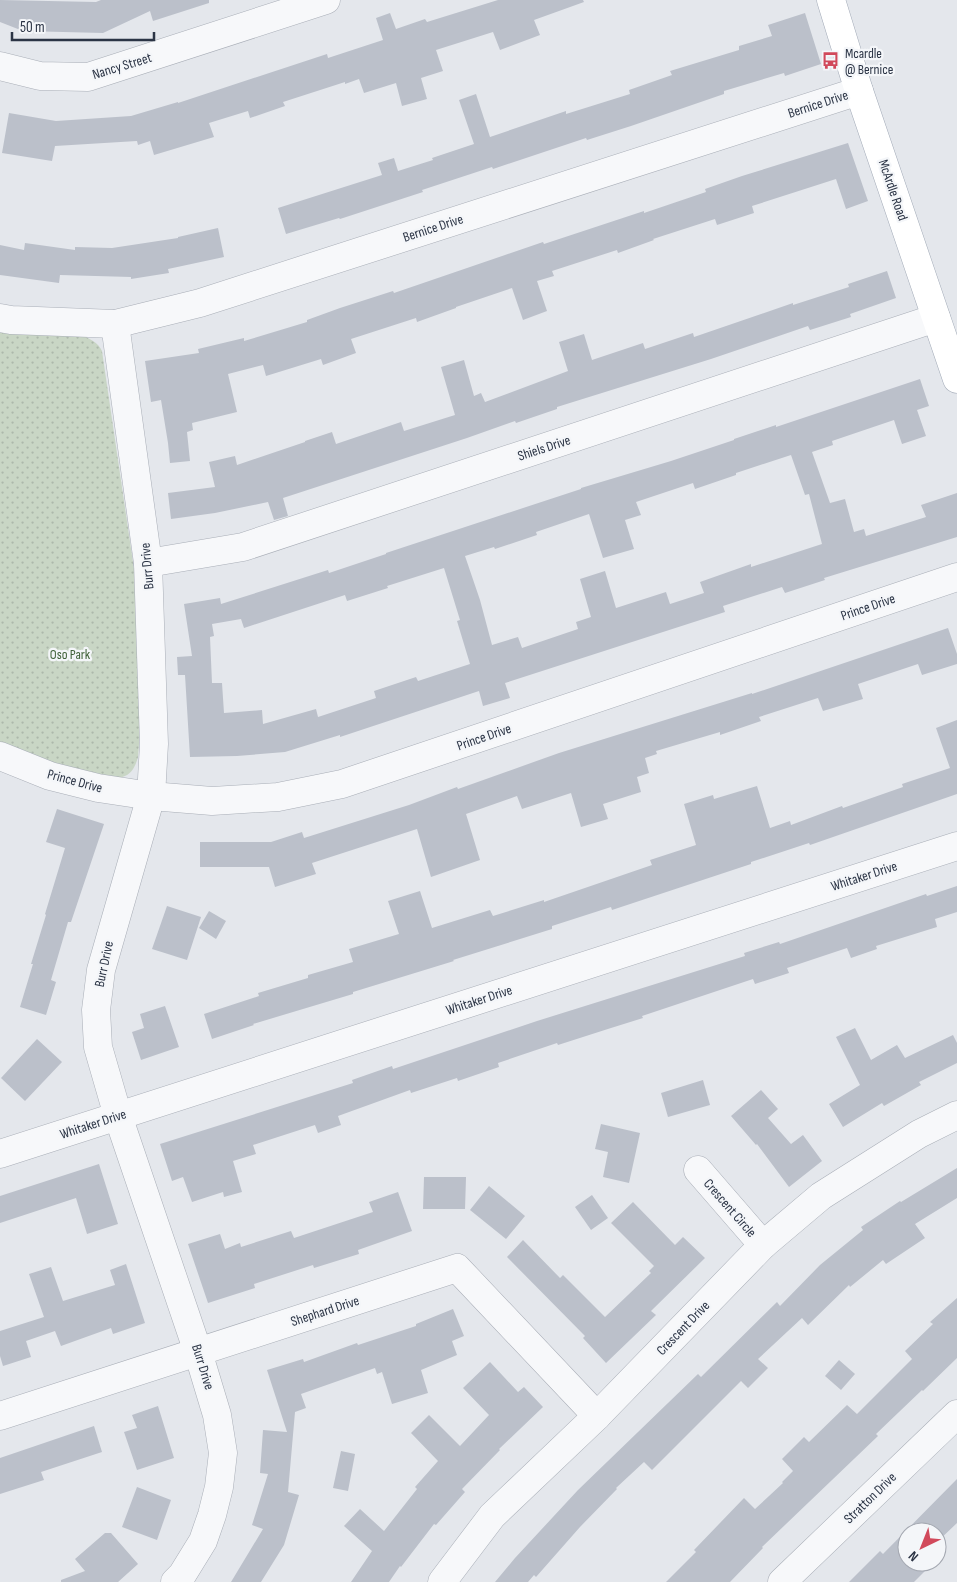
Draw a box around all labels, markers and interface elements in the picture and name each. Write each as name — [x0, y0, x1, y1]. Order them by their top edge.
scale bar — [12, 10, 155, 42]
text: 50 m — [20, 18, 45, 37]
place label: Mcardle @ Bernice — [845, 45, 893, 78]
street label: Nancy Street — [90, 49, 154, 83]
bus stop icon: Mcardle @ Bernice — [821, 51, 841, 71]
street label: Bernice Drive — [786, 86, 850, 122]
street label: McArdle Road — [875, 157, 911, 223]
street label: Bernice Drive — [401, 210, 465, 246]
street label: Shiels Drive — [515, 431, 573, 465]
street label: Burr Drive — [136, 542, 158, 590]
street label: Prince Drive — [839, 590, 897, 624]
park label: Oso Park — [50, 646, 91, 663]
street label: Prince Drive — [455, 720, 513, 754]
street label: Prince Drive — [46, 765, 104, 797]
street label: Whitaker Drive — [829, 857, 899, 895]
street label: Burr Drive — [91, 939, 117, 989]
street label: Whitaker Drive — [444, 981, 514, 1019]
street label: Whitaker Drive — [58, 1105, 128, 1143]
street label: Crescent Circle — [700, 1175, 760, 1241]
street label: Shephard Drive — [289, 1292, 361, 1330]
street label: Crescent Drive — [653, 1297, 713, 1359]
street label: Burr Drive — [188, 1342, 218, 1392]
street label: Stratton Drive — [840, 1469, 900, 1527]
north arrow — [897, 1522, 947, 1572]
text: N — [905, 1547, 922, 1565]

